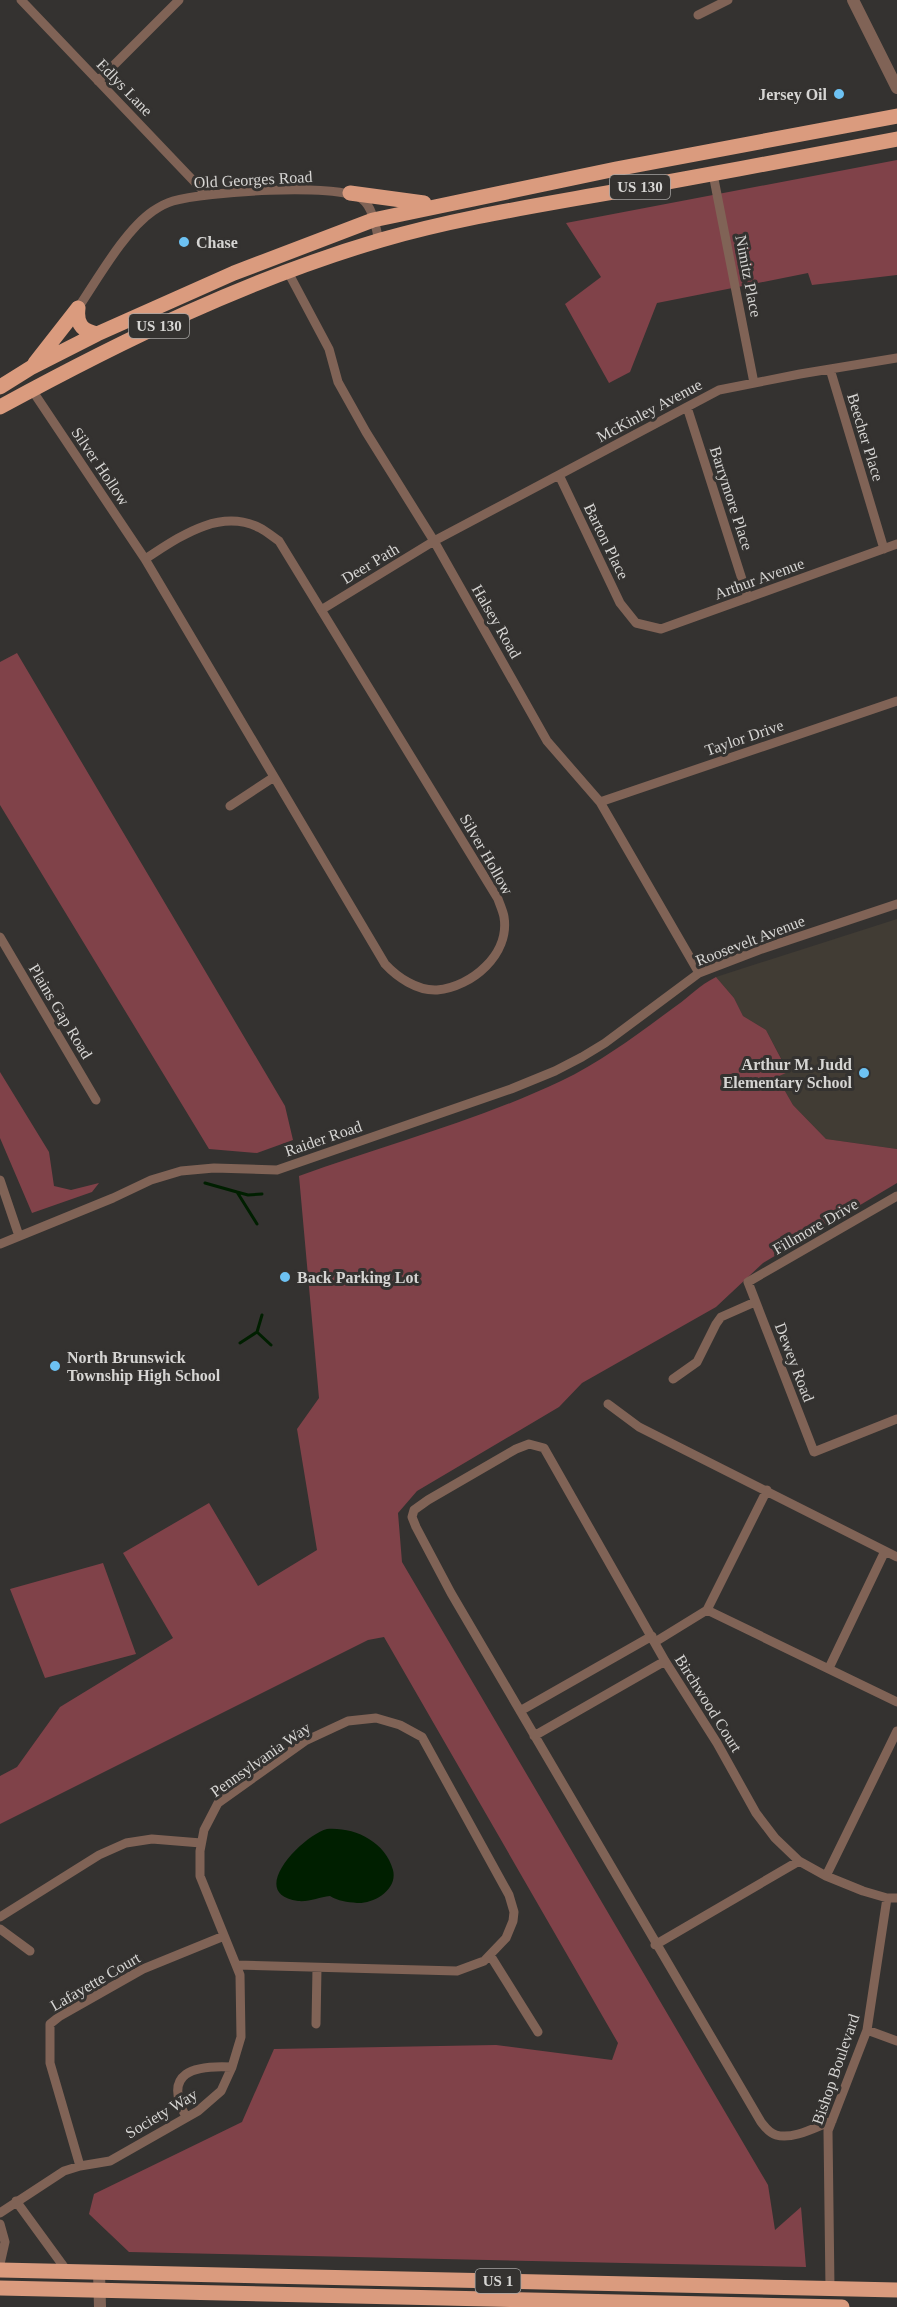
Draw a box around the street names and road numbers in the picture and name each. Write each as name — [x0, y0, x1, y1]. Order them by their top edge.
street label: Edlys Lane — [93, 55, 156, 120]
street label: Old Georges Road — [193, 168, 313, 192]
road number: US 130 — [610, 175, 670, 199]
street label: Nimitz Place — [732, 234, 765, 319]
road number: US 130 — [129, 314, 189, 338]
street label: McKinley Avenue — [594, 376, 705, 446]
street label: Beecher Place — [844, 391, 887, 483]
street label: Silver Hollow — [68, 424, 133, 509]
street label: Barrymore Place — [706, 444, 756, 552]
street label: Barton Place — [581, 501, 632, 582]
street label: Deer Path — [339, 540, 402, 587]
street label: Arthur Avenue — [712, 554, 806, 603]
street label: Halsey Road — [468, 581, 524, 662]
street label: Taylor Drive — [703, 716, 786, 760]
street label: Silver Hollow — [457, 811, 517, 898]
street label: Roosevelt Avenue — [693, 912, 807, 969]
street label: Plains Gap Road — [25, 961, 96, 1062]
street label: Raider Road — [282, 1117, 364, 1160]
street label: Fillmore Drive — [770, 1195, 861, 1258]
street label: Dewey Road — [771, 1320, 817, 1404]
street label: Birchwood Court — [672, 1651, 746, 1756]
street label: Pennsylvania Way — [207, 1719, 314, 1801]
street label: Lafayette Court — [47, 1949, 144, 2015]
street label: Bishop Boulevard — [809, 2012, 863, 2127]
street label: Society Way — [122, 2085, 201, 2142]
road number: US 1 — [476, 2269, 520, 2293]

